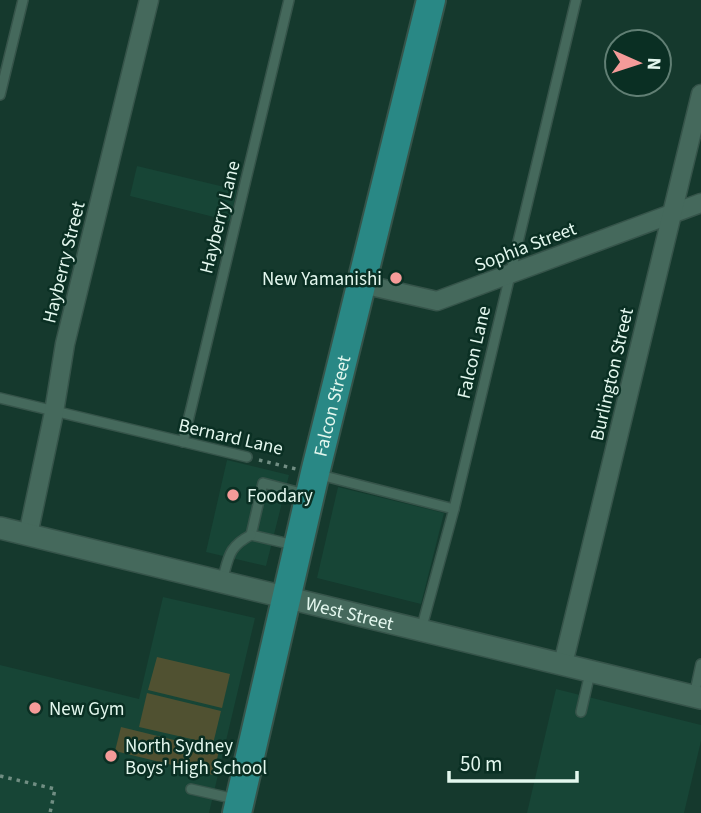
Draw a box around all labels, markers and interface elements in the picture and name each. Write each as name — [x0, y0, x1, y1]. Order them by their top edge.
north arrow — [603, 28, 673, 98]
text: N — [640, 57, 667, 71]
street label: Hayberry Lane — [193, 158, 248, 277]
street label: Hayberry Street — [36, 198, 93, 326]
street label: Sophia Street — [471, 215, 581, 279]
place label: New Yamanishi — [262, 266, 382, 293]
marker: New Yamanishi — [388, 270, 404, 286]
street label: Falcon Lane — [451, 303, 498, 401]
street label: Burlington Street — [584, 305, 641, 444]
street label: Falcon Street — [307, 352, 359, 460]
street label: Bernard Lane — [176, 412, 286, 463]
place label: Foodary — [247, 483, 313, 510]
marker: Foodary — [225, 487, 241, 503]
street label: West Street — [303, 591, 397, 638]
place label: New Gym — [49, 696, 125, 723]
marker: New Gym — [27, 700, 43, 716]
place label: North Sydney Boys' High School — [125, 733, 267, 782]
scale bar — [449, 740, 577, 784]
marker: North Sydney Boys' High School — [103, 748, 119, 764]
text: 50 m — [460, 749, 502, 779]

